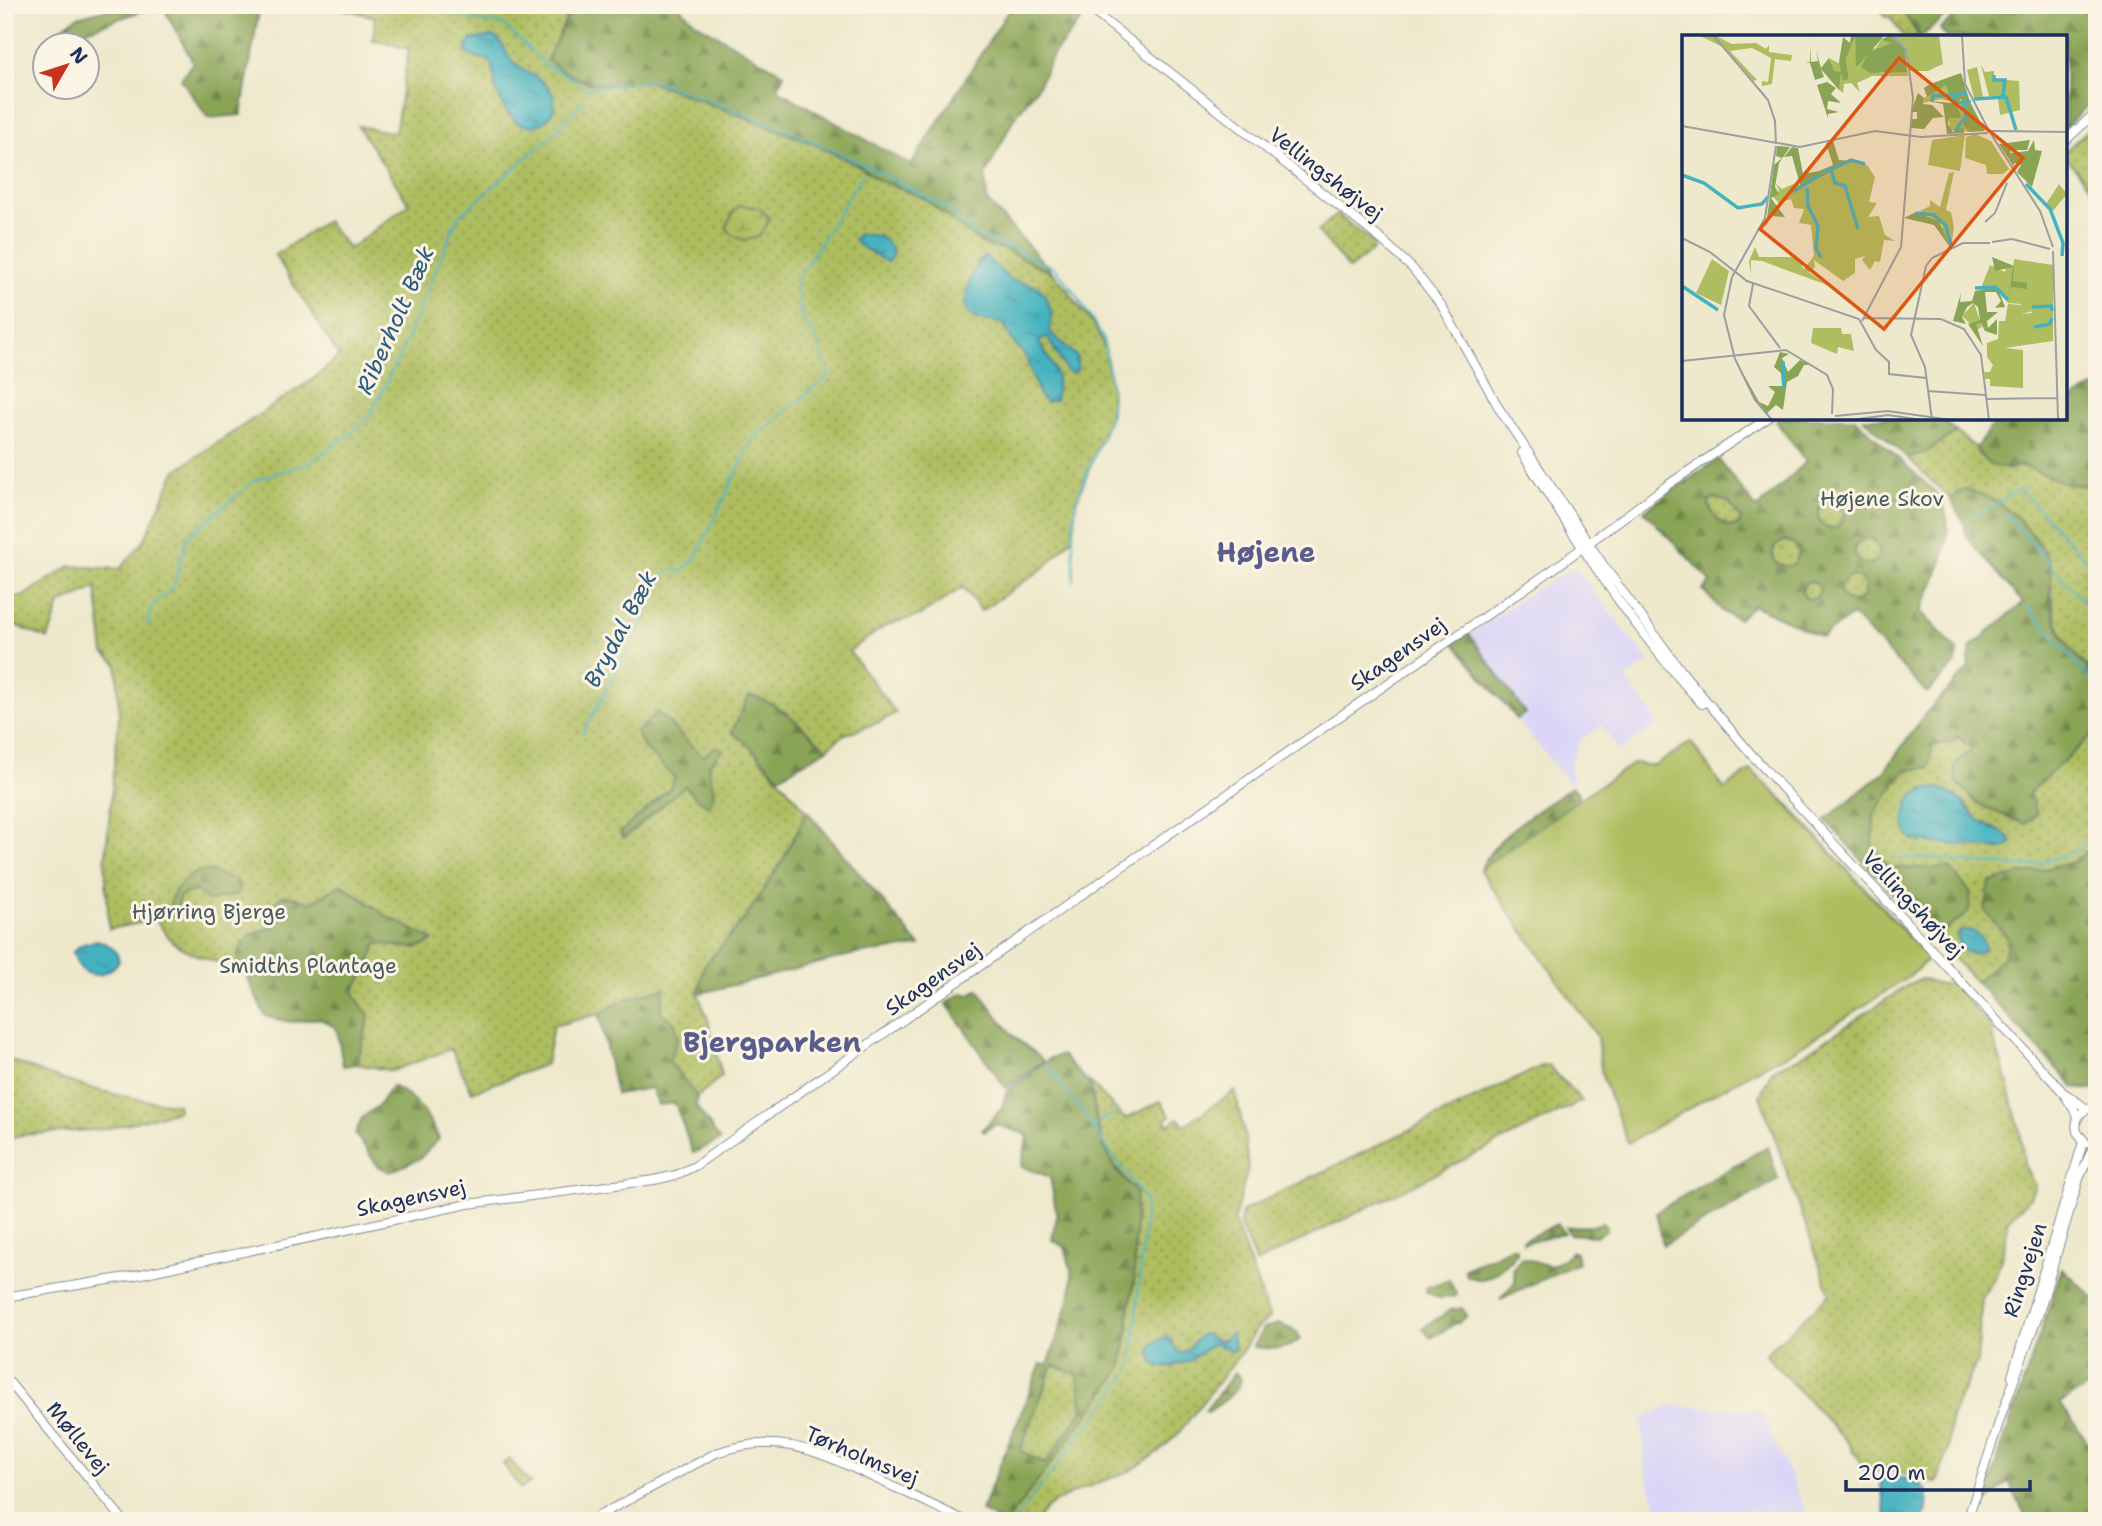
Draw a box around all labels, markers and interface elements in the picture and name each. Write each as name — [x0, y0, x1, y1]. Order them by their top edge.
north arrow — [32, 32, 102, 102]
inset map — [1682, 35, 2067, 420]
text: N — [64, 42, 93, 69]
street label: Vellingshøjvej — [1263, 121, 1389, 227]
water label: Riberholt Bæk — [349, 241, 441, 399]
park label: Højene Skov — [1820, 485, 1944, 513]
district label: Højene — [1216, 533, 1316, 571]
water label: Brydal Bæk — [577, 565, 663, 693]
street label: Skagensvej — [1344, 611, 1452, 697]
street label: Vellingshøjvej — [1856, 844, 1970, 964]
park label: Hjørring Bjerge — [132, 898, 286, 926]
street label: Skagensvej — [879, 936, 987, 1022]
park label: Smidths Plantage — [219, 952, 397, 980]
district label: Bjergparken — [683, 1023, 861, 1061]
street label: Skagensvej — [354, 1173, 468, 1223]
street label: Ringvejen — [1997, 1219, 2053, 1321]
street label: Møllevej — [40, 1396, 116, 1480]
street label: Tørholmsvej — [801, 1420, 923, 1492]
scale bar — [1846, 1449, 2030, 1493]
text: 200 m — [1857, 1459, 1926, 1487]

